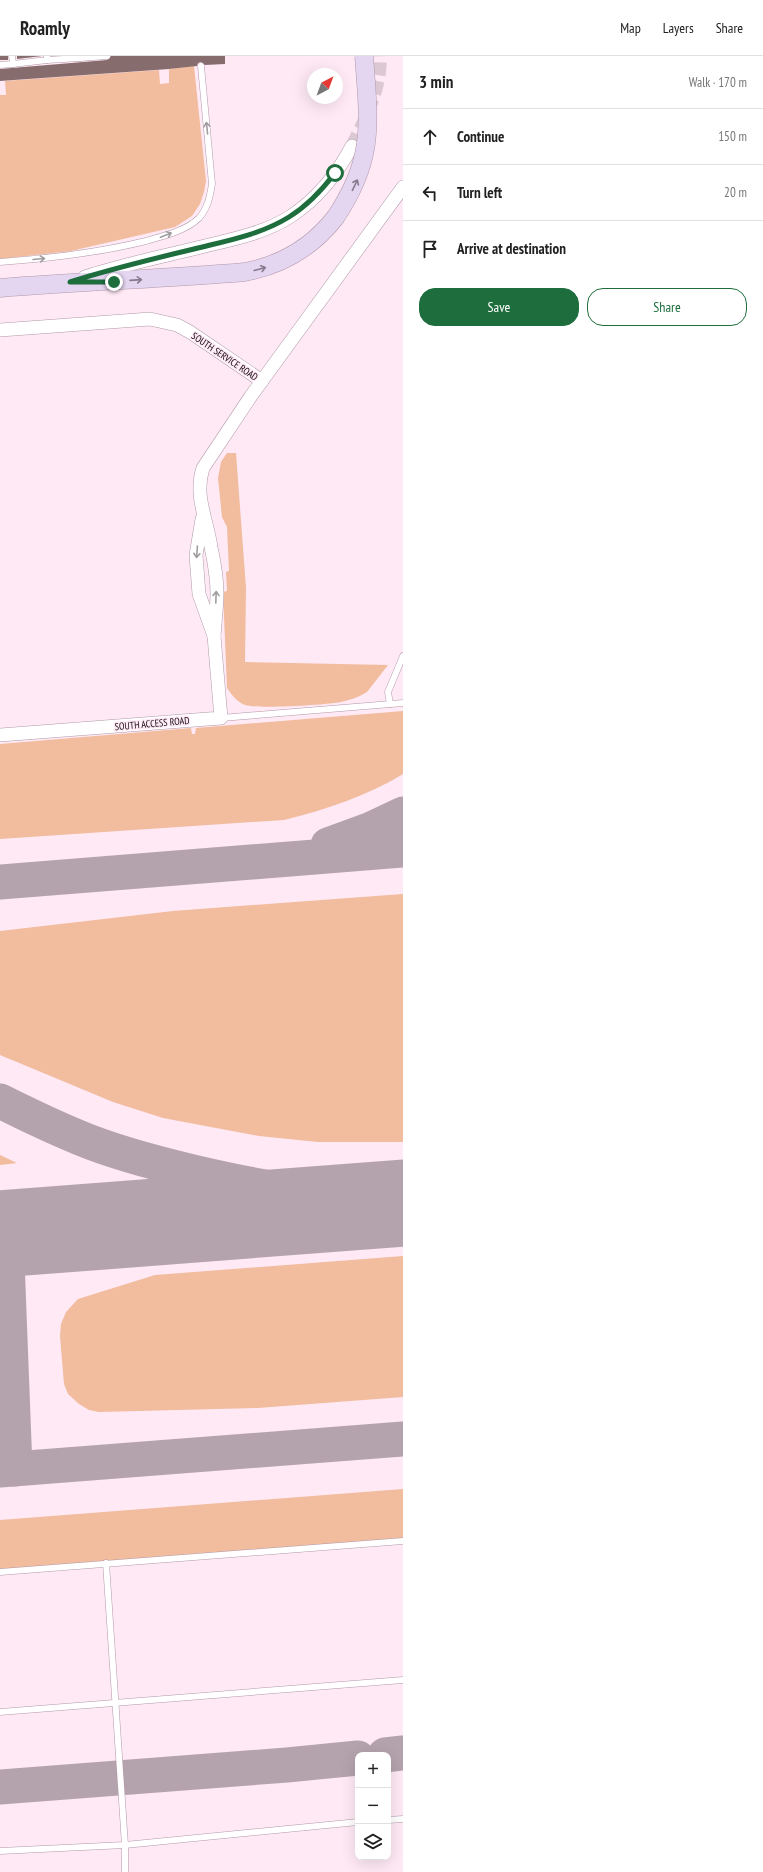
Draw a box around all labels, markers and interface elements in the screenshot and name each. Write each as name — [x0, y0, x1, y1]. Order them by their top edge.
text: Roamly — [20, 16, 70, 40]
text: Map — [620, 19, 641, 37]
text: Layers — [663, 19, 694, 37]
text: Share — [716, 19, 743, 37]
north arrow — [307, 68, 343, 104]
text: 3 min — [419, 71, 453, 93]
text: Walk · 170 m — [689, 74, 747, 91]
one-way arrow — [204, 122, 211, 135]
icon: ahead — [419, 126, 441, 148]
text: Continue — [457, 127, 504, 146]
text: 150 m — [718, 128, 747, 145]
route start — [326, 164, 344, 182]
one-way arrow — [352, 179, 359, 191]
icon: left — [419, 182, 441, 204]
text: Turn left — [457, 183, 502, 202]
text: 20 m — [724, 184, 747, 201]
one-way arrow — [160, 230, 172, 238]
icon: arrive — [419, 238, 441, 260]
text: Arrive at destination — [457, 239, 566, 258]
one-way arrow — [32, 256, 45, 263]
one-way arrow — [253, 264, 266, 272]
route end — [105, 273, 123, 291]
one-way arrow — [129, 276, 142, 283]
button: Save — [419, 288, 579, 326]
button: Share — [587, 288, 747, 326]
street label: SOUTH SERVICE ROAD — [189, 329, 261, 384]
one-way arrow — [194, 545, 201, 558]
one-way arrow — [212, 591, 220, 604]
street label: SOUTH ACCESS ROAD — [114, 714, 190, 733]
map controls — [355, 1752, 391, 1860]
button: + — [355, 1752, 391, 1788]
button: − — [355, 1788, 391, 1824]
button: layers — [355, 1824, 391, 1860]

